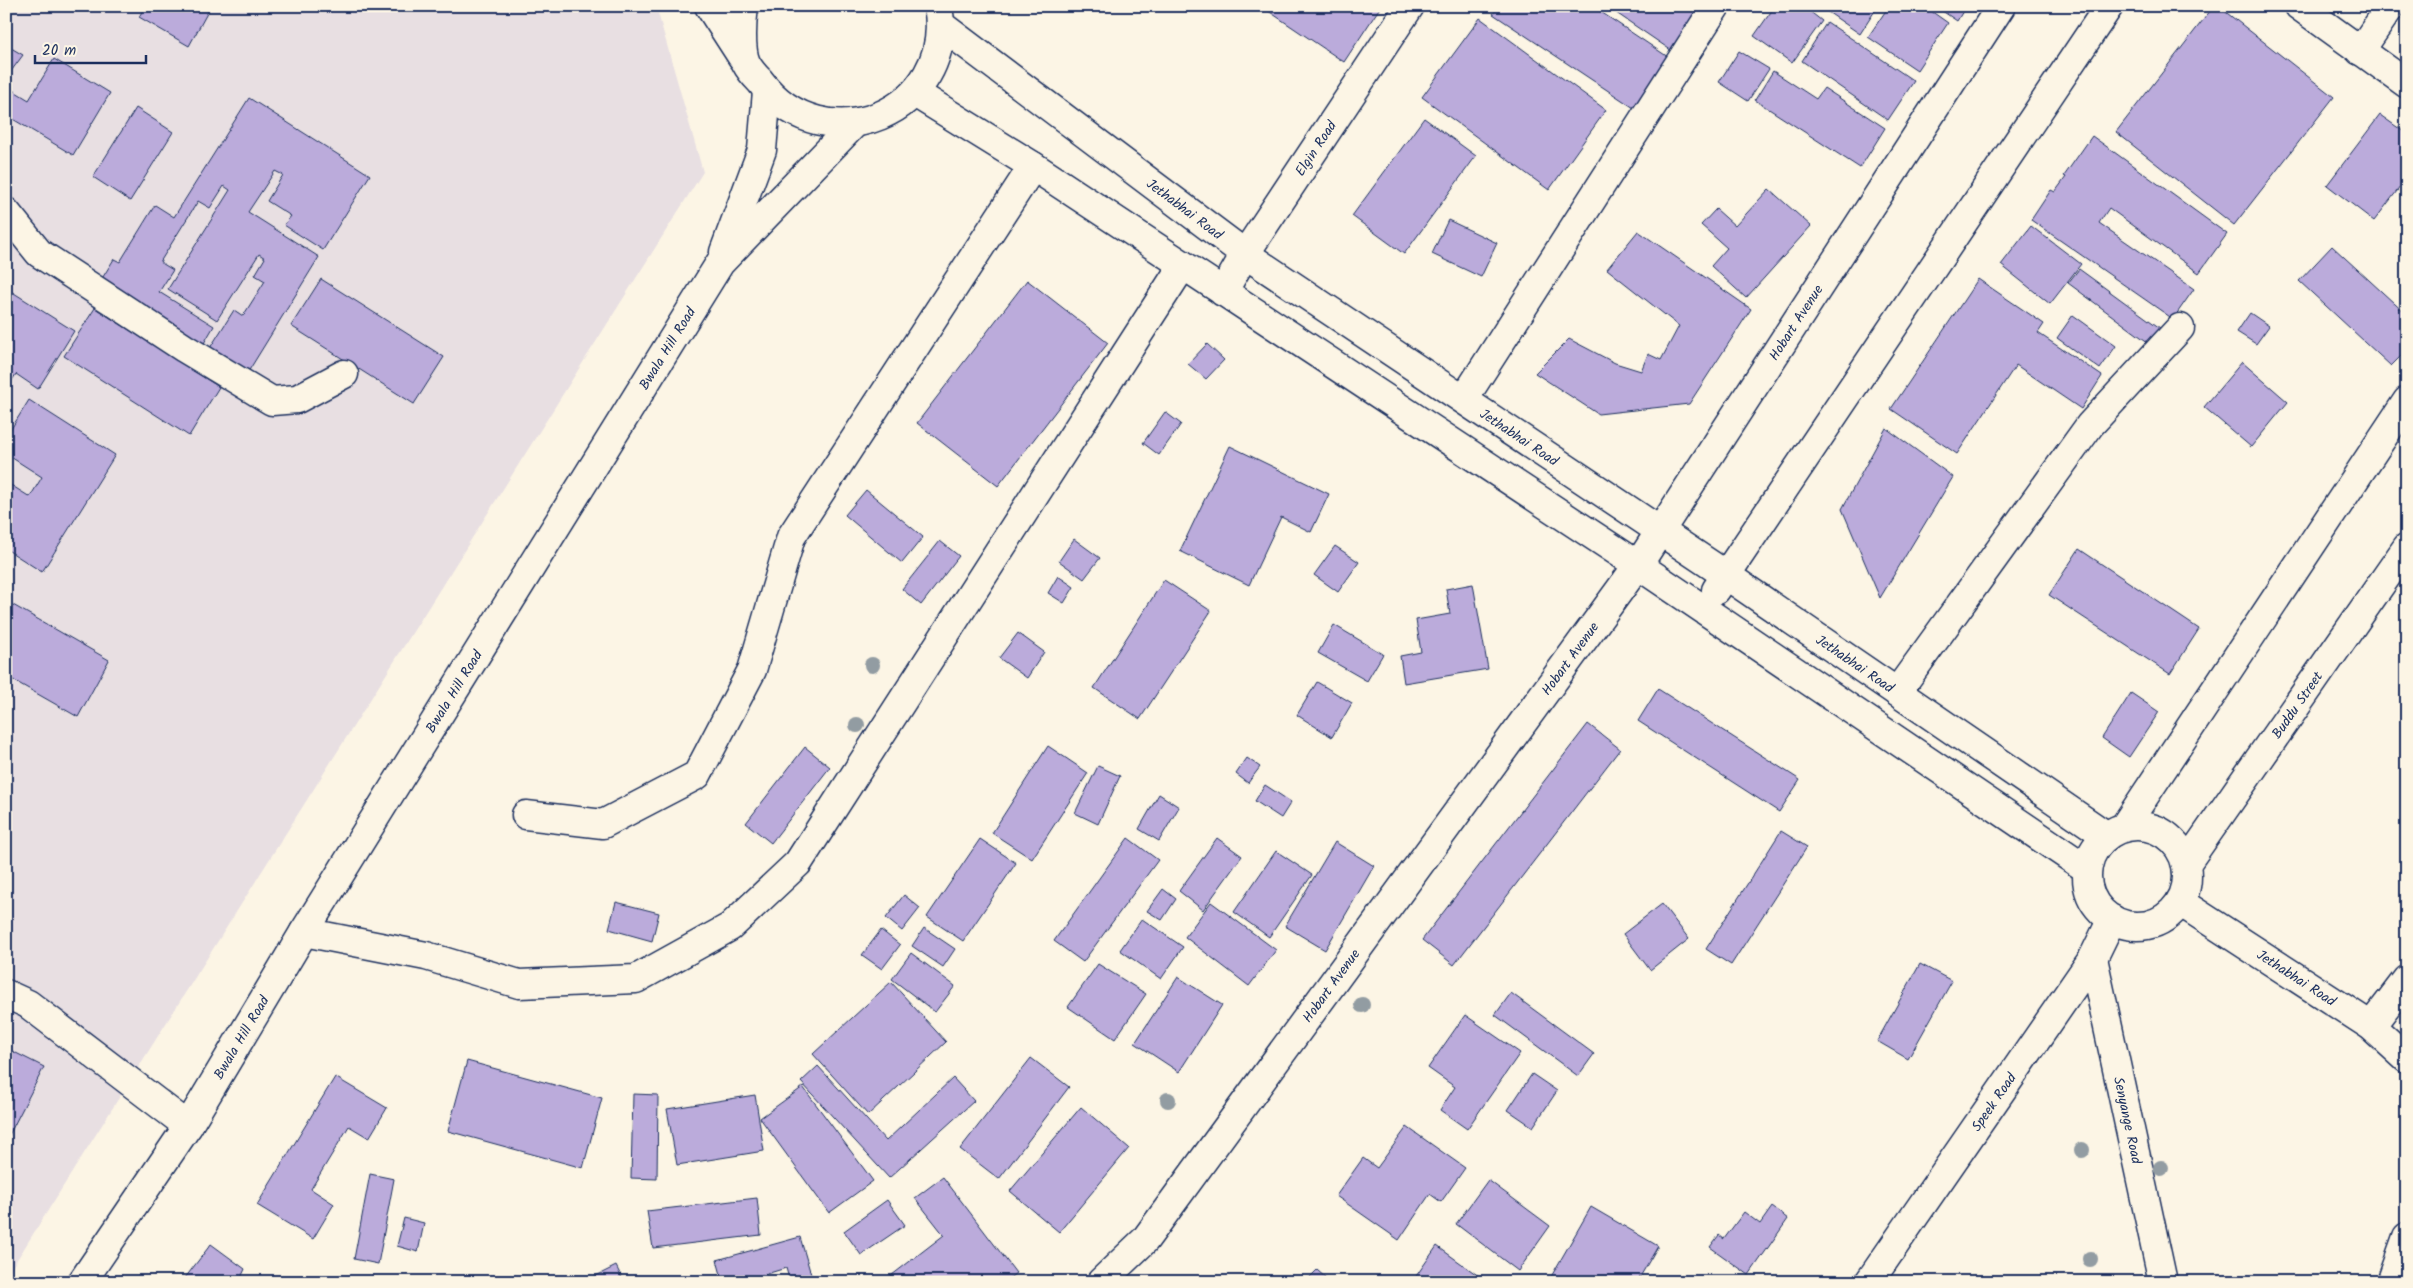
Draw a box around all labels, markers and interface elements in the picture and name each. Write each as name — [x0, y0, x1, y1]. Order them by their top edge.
scale bar — [35, 32, 146, 64]
text: 20 m — [42, 39, 76, 63]
street label: Elgin Road — [1290, 116, 1343, 181]
street label: Jethabhai Road — [1141, 173, 1228, 246]
street label: Hobart Avenue — [1764, 280, 1830, 365]
street label: Bwala Hill Road — [634, 302, 702, 395]
street label: Jethabhai Road — [1475, 404, 1564, 473]
street label: Hobart Avenue — [1536, 617, 1605, 700]
street label: Jethabhai Road — [1811, 630, 1899, 700]
street label: Bwala Hill Road — [420, 645, 489, 738]
street label: Buddu Street — [2267, 667, 2329, 744]
street label: Hobart Avenue — [1297, 944, 1367, 1028]
street label: Jethabhai Road — [2252, 945, 2341, 1013]
street label: Bwala Hill Road — [208, 991, 276, 1084]
street label: Speek Road — [1966, 1068, 2023, 1136]
street label: Senyange Road — [2107, 1075, 2147, 1167]

